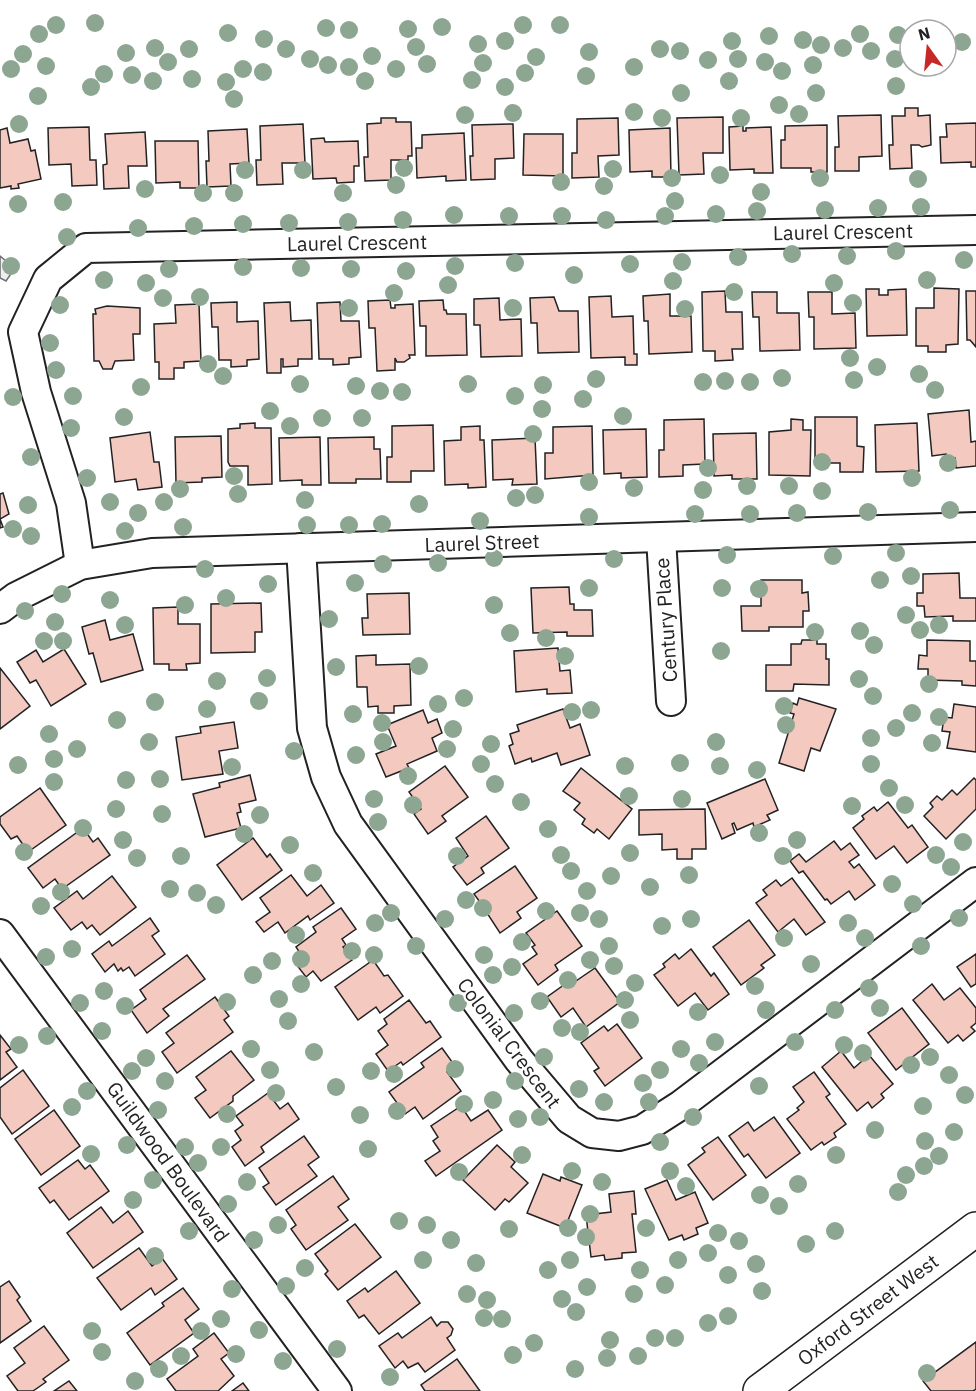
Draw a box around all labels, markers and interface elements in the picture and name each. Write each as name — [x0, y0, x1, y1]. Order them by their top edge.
north arrow — [898, 18, 958, 78]
text: N — [916, 22, 932, 45]
street label: Laurel Crescent — [773, 217, 913, 246]
street label: Laurel Crescent — [287, 228, 427, 257]
street label: Laurel Street — [424, 527, 540, 558]
street label: Century Place — [648, 557, 683, 683]
street label: Colonial Crescent — [451, 972, 567, 1114]
street label: Guildwood Boulevard — [101, 1076, 236, 1247]
street label: Oxford Street West — [792, 1248, 944, 1372]

